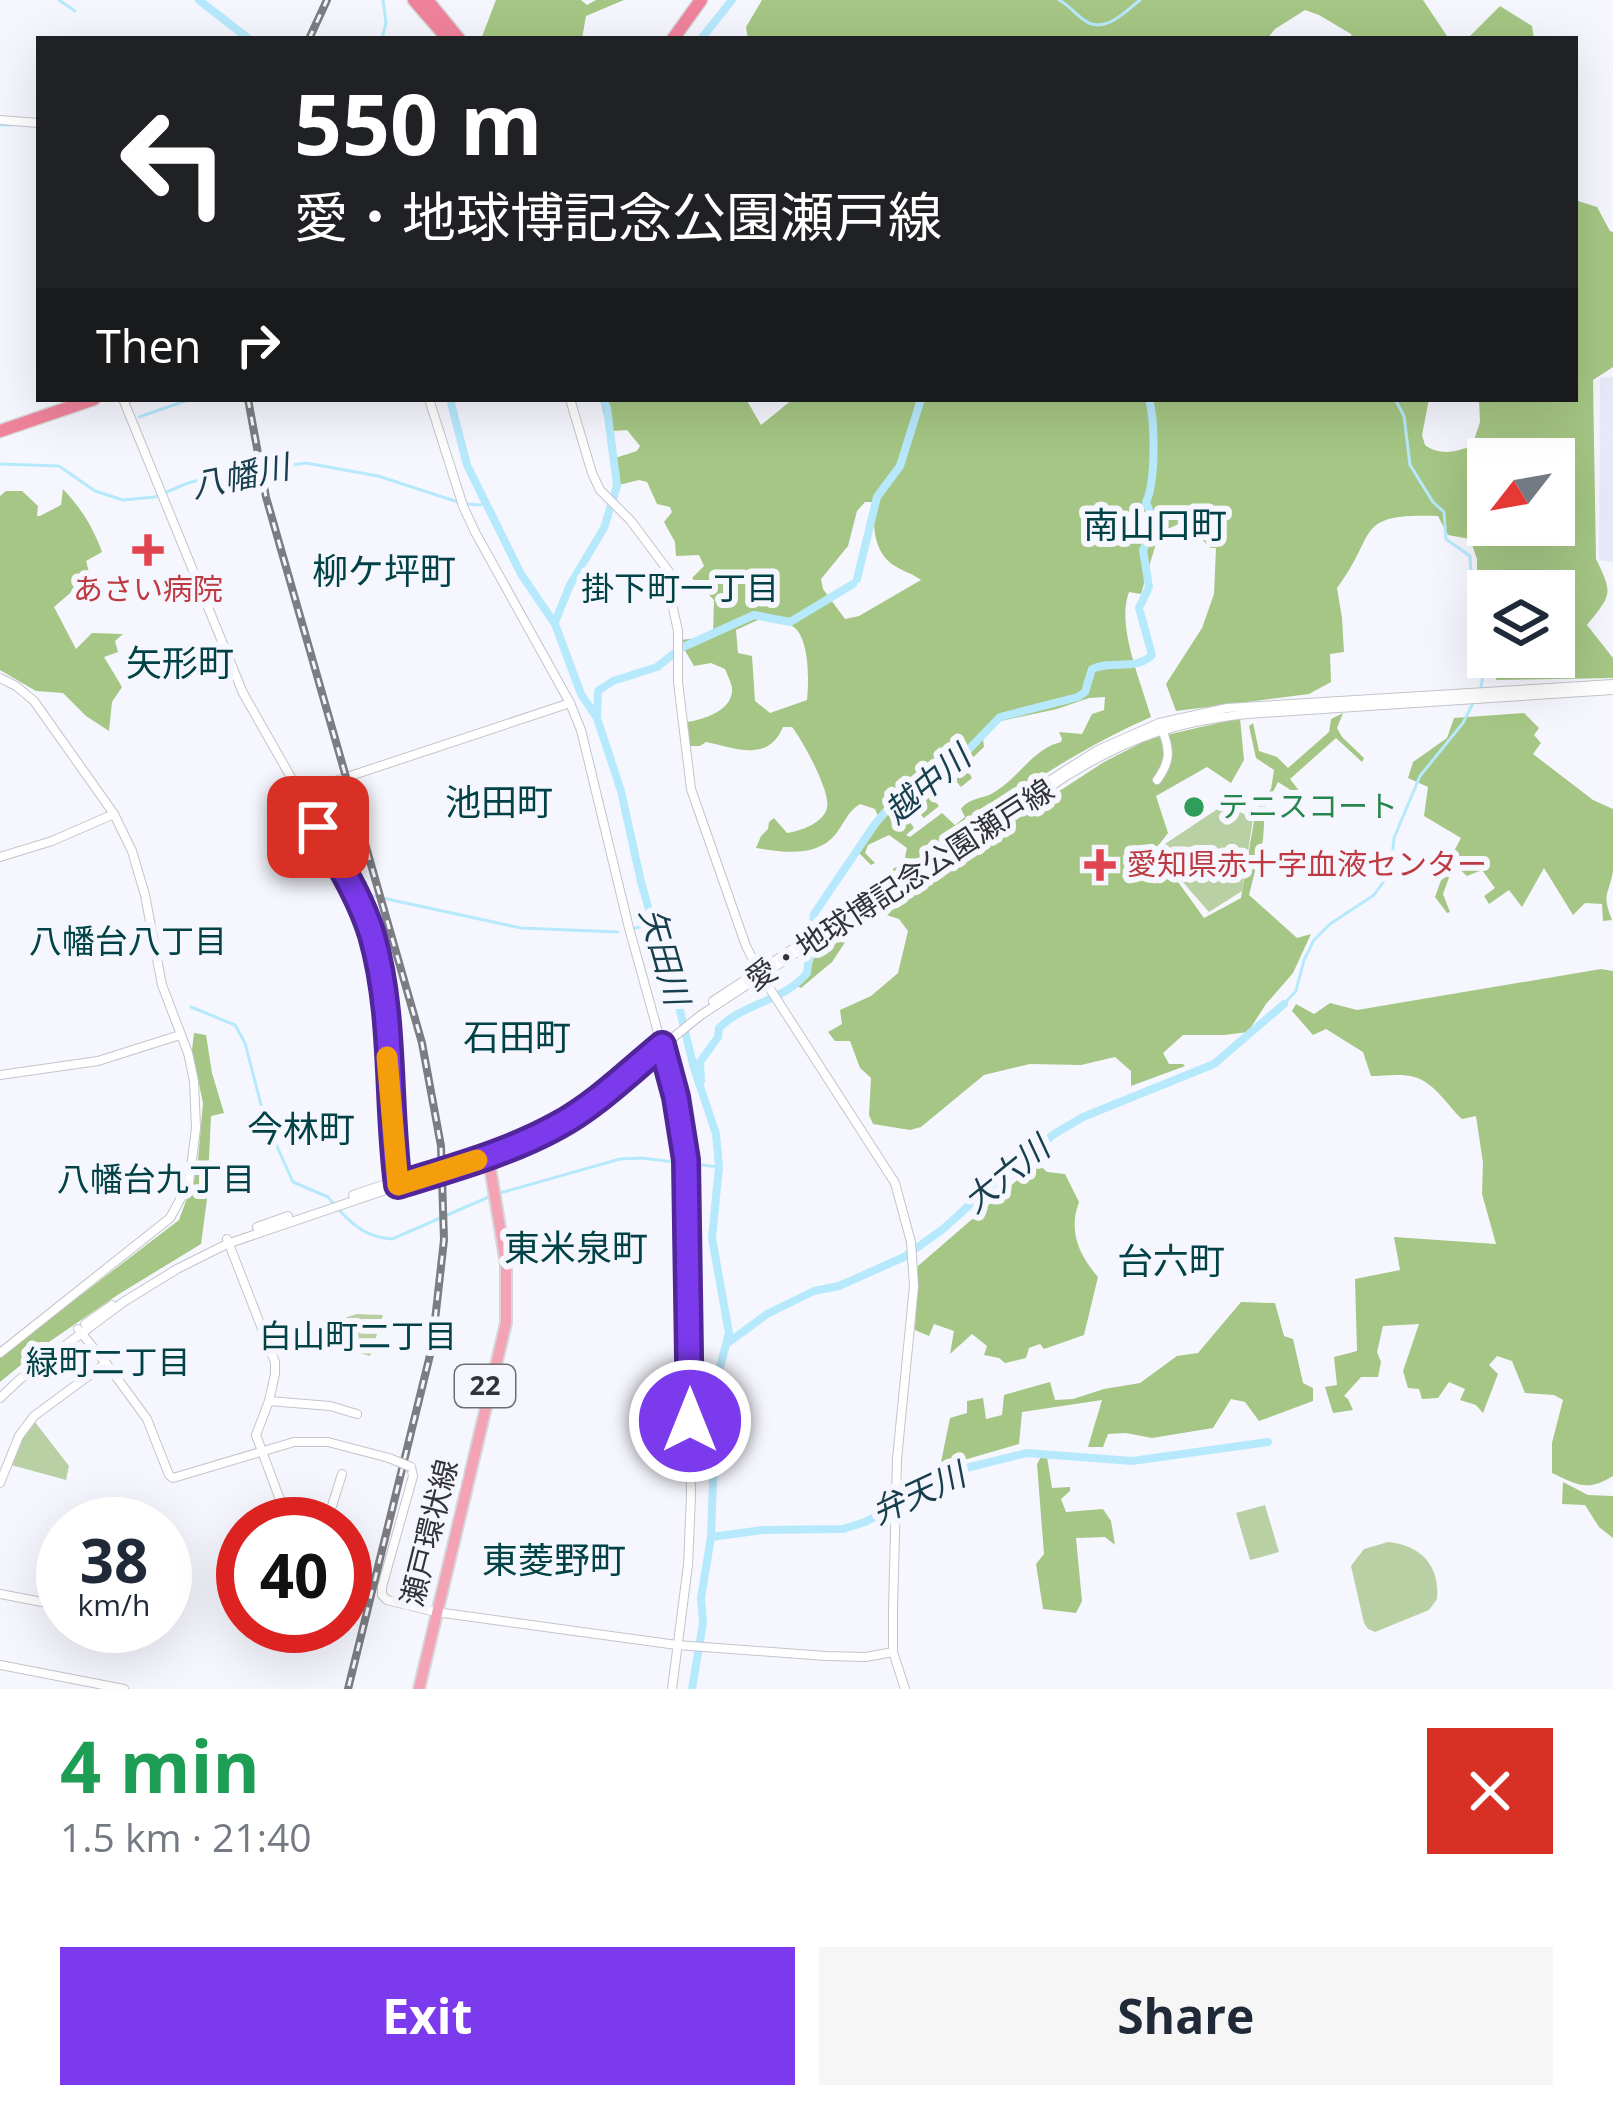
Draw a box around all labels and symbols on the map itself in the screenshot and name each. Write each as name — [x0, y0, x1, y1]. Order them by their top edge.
north arrow — [1467, 438, 1575, 546]
water label: 八幡川 — [187, 443, 296, 508]
district label: 南山口町 — [1083, 500, 1227, 549]
marker: あさい病院 — [132, 534, 164, 566]
district label: 柳ケ坪町 — [312, 546, 456, 595]
district label: 掛下町一丁目 — [581, 565, 779, 610]
place label: あさい病院 — [73, 568, 223, 609]
district label: 矢形町 — [126, 638, 234, 687]
water label: 越中川 — [874, 733, 981, 833]
street label: 愛・地球博記念公園瀬戸線 — [737, 769, 1061, 999]
pin — [267, 776, 369, 878]
district label: 池田町 — [445, 777, 553, 826]
place label: テニスコート — [1218, 785, 1398, 826]
marker: テニスコート — [1181, 794, 1207, 820]
place label: 愛知県赤十字血液センター — [1127, 843, 1487, 884]
marker: 愛知県赤十字血液センター — [1084, 849, 1116, 881]
water label: 矢田川 — [630, 902, 702, 1013]
district label: 八幡台八丁目 — [29, 918, 227, 963]
district label: 石田町 — [463, 1012, 571, 1061]
district label: 今林町 — [247, 1104, 355, 1153]
water label: 大六川 — [953, 1123, 1061, 1222]
district label: 八幡台九丁目 — [57, 1156, 255, 1201]
district label: 東米泉町 — [504, 1223, 648, 1272]
district label: 台六町 — [1117, 1236, 1225, 1285]
district label: 白山町二丁目 — [259, 1313, 457, 1358]
district label: 緑町二丁目 — [26, 1339, 191, 1384]
position arrow — [627, 1358, 753, 1484]
road number: 22 — [455, 1365, 515, 1407]
water label: 弁天川 — [863, 1450, 975, 1534]
street label: 瀬戸環状線 — [391, 1455, 467, 1610]
speed limit sign: 40 — [216, 1497, 372, 1653]
district label: 東菱野町 — [482, 1535, 626, 1584]

